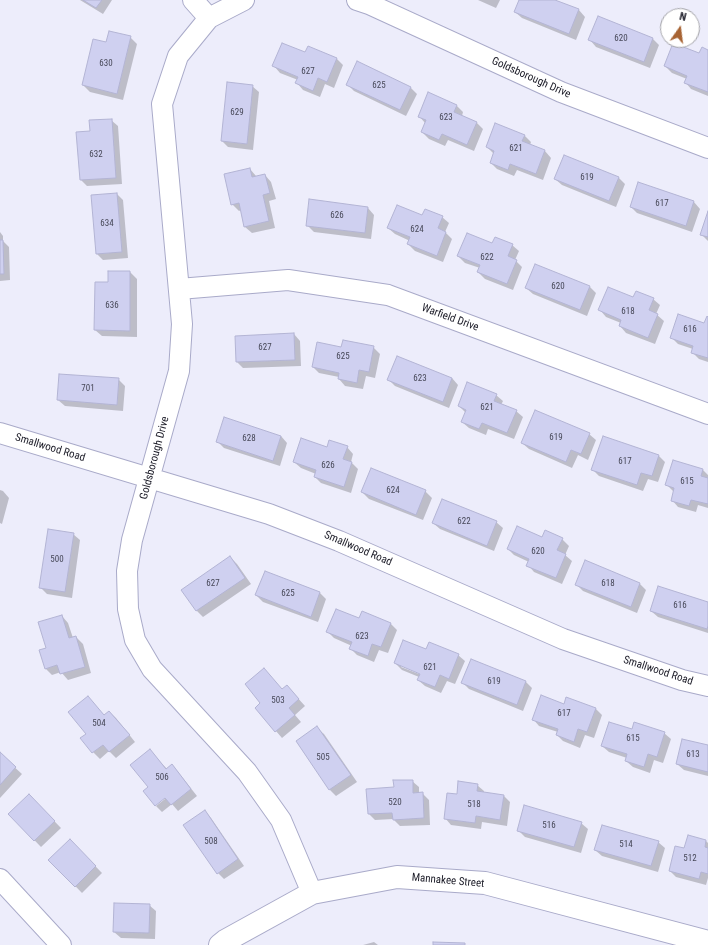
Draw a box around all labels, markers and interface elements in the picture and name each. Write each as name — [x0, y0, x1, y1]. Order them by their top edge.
north arrow — [660, 8, 700, 48]
text: N — [678, 10, 688, 24]
house number: 620 — [614, 34, 628, 44]
street label: Goldsborough Drive — [489, 55, 573, 101]
house number: 630 — [99, 59, 113, 69]
house number: 627 — [301, 67, 315, 77]
house number: 625 — [372, 81, 386, 91]
house number: 629 — [230, 108, 244, 118]
house number: 623 — [439, 113, 453, 123]
house number: 621 — [509, 144, 523, 154]
house number: 632 — [89, 150, 103, 160]
house number: 619 — [580, 173, 594, 183]
house number: 617 — [655, 199, 669, 209]
house number: 626 — [330, 211, 344, 221]
house number: 634 — [100, 219, 114, 229]
house number: 624 — [410, 225, 424, 235]
house number: 622 — [480, 253, 494, 263]
house number: 620 — [551, 282, 565, 292]
house number: 636 — [105, 301, 119, 311]
street label: Warfield Drive — [420, 302, 480, 334]
house number: 618 — [621, 307, 635, 317]
house number: 616 — [683, 325, 697, 335]
house number: 627 — [258, 343, 272, 353]
house number: 625 — [336, 352, 350, 362]
house number: 623 — [413, 374, 427, 384]
house number: 701 — [81, 384, 95, 394]
house number: 621 — [480, 403, 494, 413]
street label: Goldsborough Drive — [138, 415, 172, 501]
street label: Smallwood Road — [13, 431, 87, 465]
house number: 619 — [549, 433, 563, 443]
house number: 628 — [242, 434, 256, 444]
house number: 617 — [618, 457, 632, 467]
house number: 626 — [321, 461, 335, 471]
house number: 615 — [680, 477, 694, 487]
house number: 624 — [386, 486, 400, 496]
house number: 622 — [457, 517, 471, 527]
street label: Smallwood Road — [322, 529, 394, 569]
house number: 620 — [531, 547, 545, 557]
house number: 500 — [50, 555, 64, 565]
house number: 627 — [206, 579, 220, 589]
house number: 618 — [601, 579, 615, 589]
house number: 625 — [281, 589, 295, 599]
house number: 616 — [673, 601, 687, 611]
house number: 623 — [355, 632, 369, 642]
street label: Smallwood Road — [621, 654, 695, 688]
house number: 621 — [423, 663, 437, 673]
house number: 619 — [487, 677, 501, 687]
house number: 503 — [271, 696, 285, 706]
house number: 617 — [557, 709, 571, 719]
house number: 504 — [92, 719, 106, 729]
house number: 615 — [626, 734, 640, 744]
house number: 613 — [686, 750, 700, 760]
house number: 505 — [316, 753, 330, 763]
house number: 506 — [155, 773, 169, 783]
house number: 520 — [388, 798, 402, 808]
house number: 518 — [467, 800, 481, 810]
house number: 516 — [542, 821, 556, 831]
house number: 508 — [204, 837, 218, 847]
house number: 514 — [619, 840, 633, 850]
house number: 512 — [683, 854, 697, 864]
street label: Mannakee Street — [411, 871, 485, 891]

